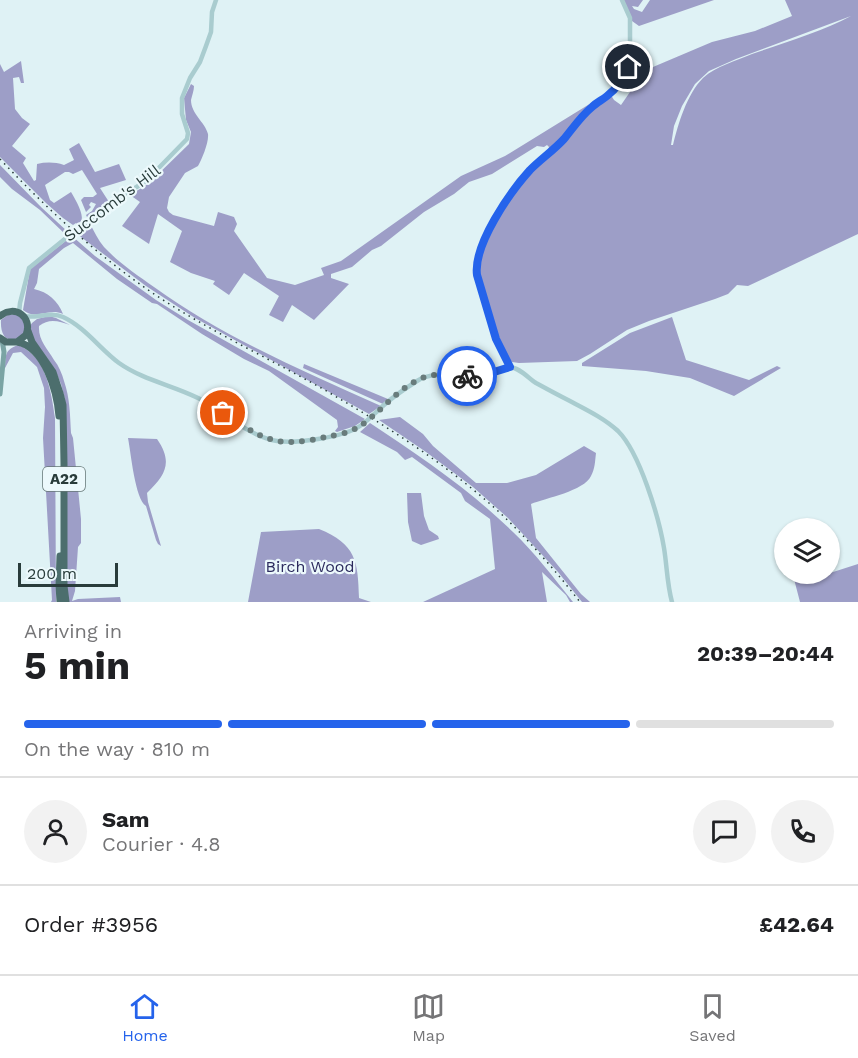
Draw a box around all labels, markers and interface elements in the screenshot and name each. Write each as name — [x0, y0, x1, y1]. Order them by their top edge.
pin — [602, 41, 653, 92]
icon: home — [611, 50, 644, 83]
street label: Succomb's Hill — [60, 161, 164, 245]
courier — [437, 346, 497, 406]
icon: bike — [451, 360, 484, 393]
pin — [197, 387, 248, 438]
icon: bag — [206, 396, 239, 429]
road number: A22 — [43, 467, 85, 491]
map controls — [774, 518, 840, 584]
button: layers — [774, 518, 840, 584]
park label: Birch Wood — [266, 557, 354, 576]
scale bar — [18, 560, 118, 588]
text: 200 m — [27, 564, 77, 583]
text: Arriving in — [24, 619, 122, 643]
text: 20:39–20:44 — [697, 641, 834, 666]
text: 5 min — [24, 643, 130, 688]
text: On the way · 810 m — [24, 737, 210, 761]
button: person — [24, 800, 87, 863]
button: chat — [693, 800, 756, 863]
button: phone — [771, 800, 834, 863]
text: Sam — [102, 807, 150, 832]
text: Courier · 4.8 — [102, 832, 221, 856]
text: Order #3956 — [24, 912, 158, 937]
text: £42.64 — [759, 912, 834, 937]
tab: Home — [122, 990, 168, 1045]
tab: Map — [412, 990, 445, 1045]
tab: Saved — [689, 990, 736, 1045]

